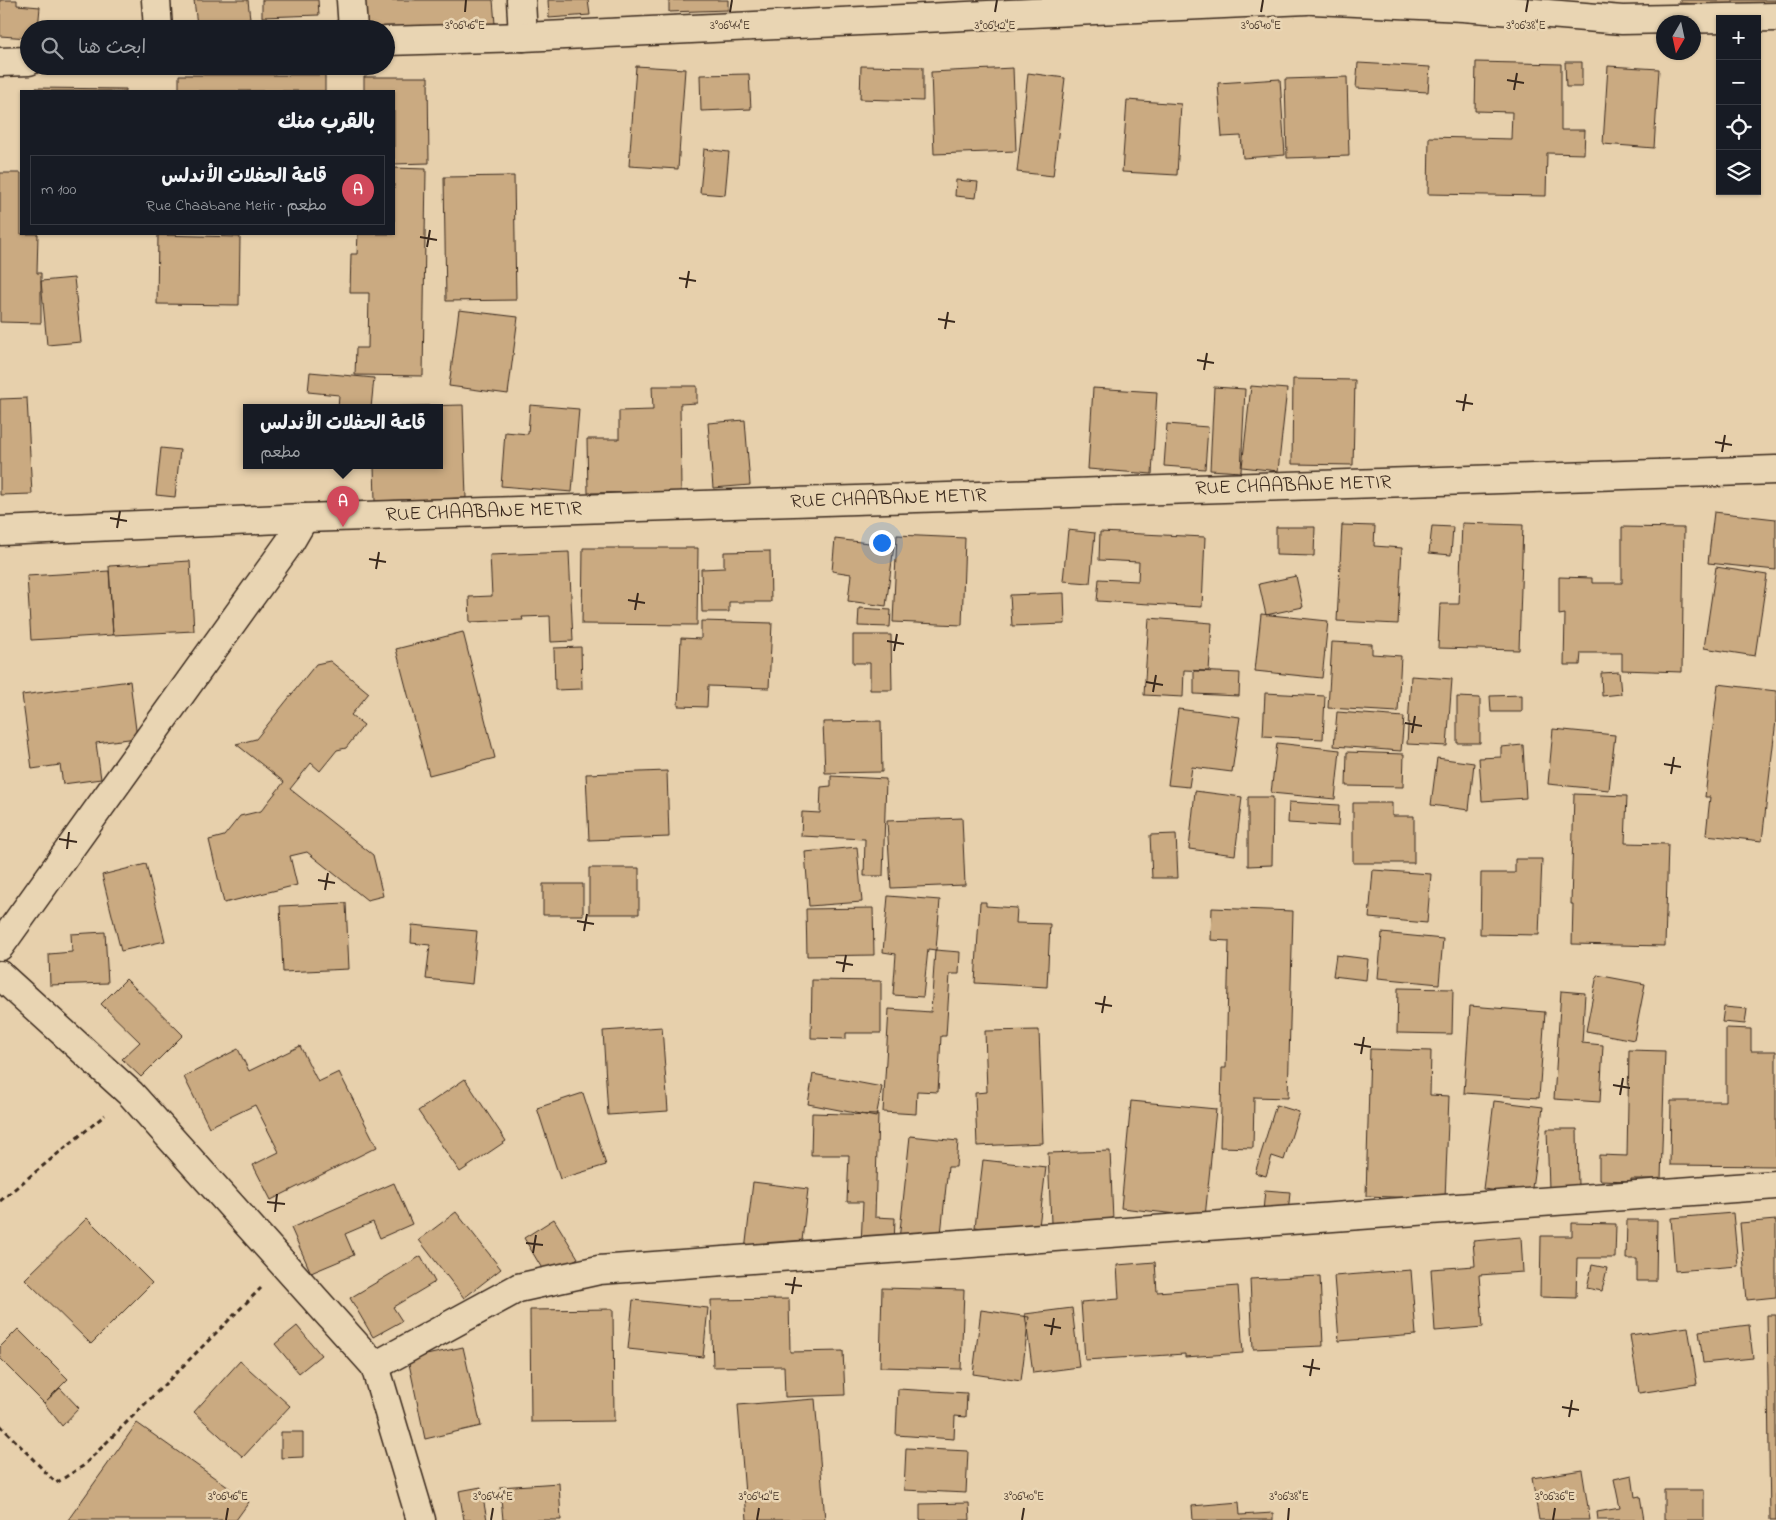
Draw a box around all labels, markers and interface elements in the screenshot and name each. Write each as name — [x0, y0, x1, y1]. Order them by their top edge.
north arrow — [1656, 15, 1701, 60]
map controls — [1716, 15, 1761, 195]
button: + — [1716, 15, 1761, 60]
text: 3°06'46"E — [445, 17, 485, 35]
text: 3°06'44"E — [710, 17, 750, 35]
text: 3°06'42"E — [975, 17, 1015, 35]
text: 3°06'40"E — [1241, 17, 1281, 35]
text: 3°06'38"E — [1506, 17, 1546, 35]
search box — [20, 20, 395, 75]
icon: search — [38, 34, 66, 62]
text: ابحث هنا — [78, 35, 146, 62]
button: − — [1716, 60, 1761, 105]
button: locate — [1716, 105, 1761, 150]
text: بالقرب منك — [278, 108, 375, 138]
button: layers — [1716, 150, 1761, 195]
text: قاعة الحفلات الأندلس — [161, 164, 327, 191]
text: 100 m — [41, 178, 76, 202]
text: A — [353, 178, 363, 202]
text: مطعم · Rue Chaabane Metir — [146, 194, 327, 218]
popup — [243, 404, 443, 469]
text: قاعة الحفلات الأندلس — [260, 411, 426, 438]
text: مطعم — [260, 441, 301, 465]
street label: RUE CHAABANE METIR — [1195, 468, 1393, 503]
street label: RUE CHAABANE METIR — [790, 481, 988, 517]
pin: A — [327, 486, 359, 527]
street label: RUE CHAABANE METIR — [385, 494, 583, 530]
your location — [869, 530, 895, 556]
text: 3°06'46"E — [208, 1488, 248, 1506]
text: 3°06'44"E — [473, 1488, 513, 1506]
text: 3°06'42"E — [739, 1488, 779, 1506]
text: 3°06'40"E — [1004, 1488, 1044, 1506]
text: 3°06'38"E — [1269, 1488, 1309, 1506]
text: 3°06'36"E — [1535, 1488, 1575, 1506]

